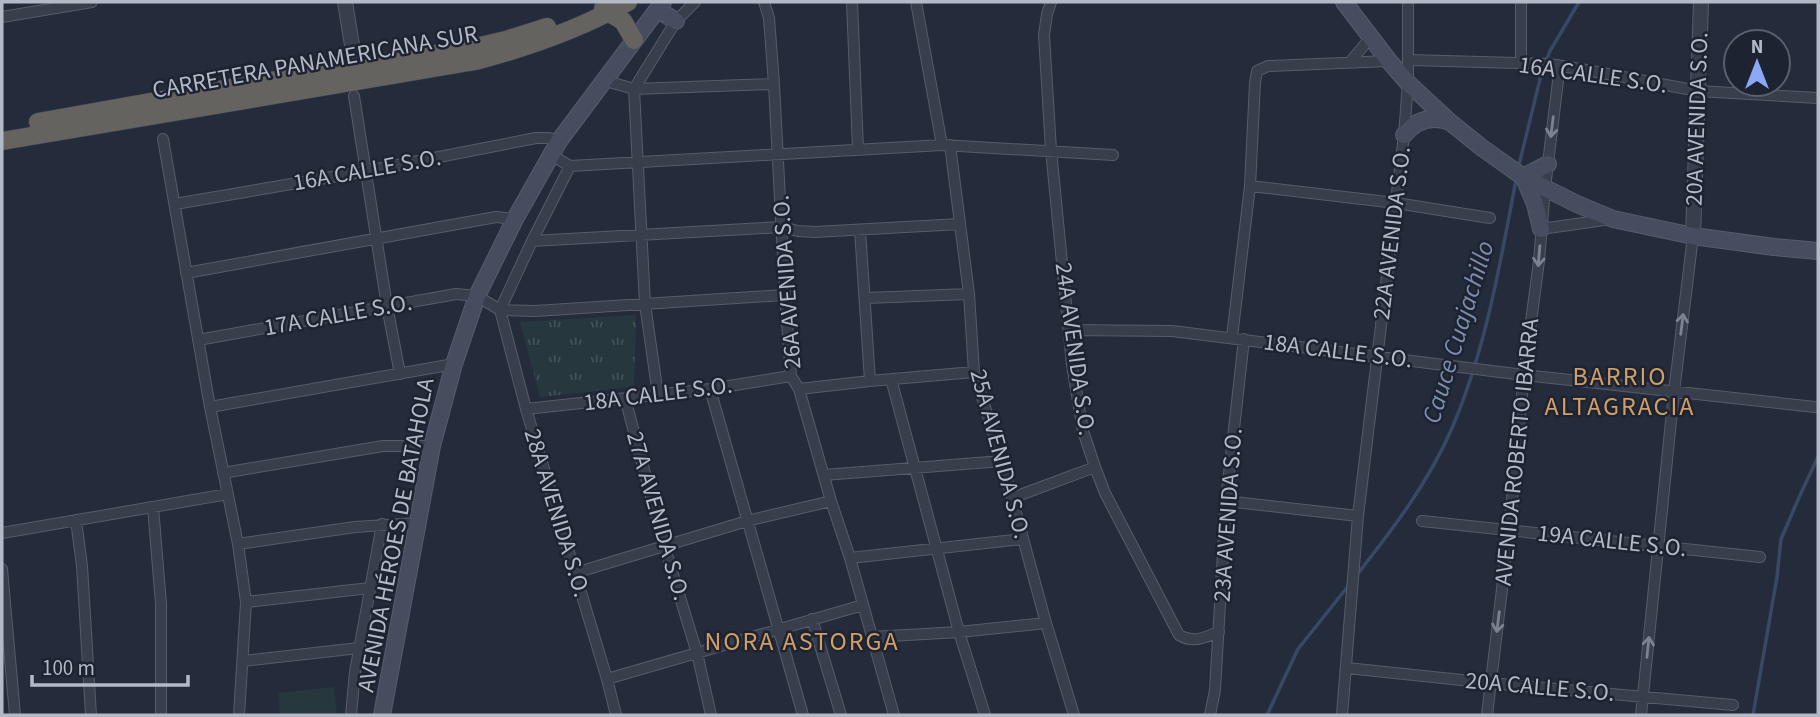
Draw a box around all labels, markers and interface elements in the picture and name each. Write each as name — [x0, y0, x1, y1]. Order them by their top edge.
street label: CARRETERA PANAMERICANA SUR — [150, 16, 481, 108]
north arrow — [1722, 28, 1792, 98]
street label: 20A AVENIDA S.O. — [1676, 31, 1718, 207]
text: N — [1751, 34, 1763, 61]
street label: 16A CALLE S.O. — [1516, 47, 1670, 103]
one-way arrow — [1546, 115, 1559, 138]
street label: 16A CALLE S.O. — [290, 140, 444, 200]
street label: 22A AVENIDA S.O. — [1364, 144, 1420, 322]
street label: 26A AVENIDA S.O. — [763, 194, 811, 370]
water label: Cauce Cuajachillo — [1413, 236, 1503, 428]
one-way arrow — [1532, 245, 1545, 267]
street label: 24A AVENIDA S.O. — [1046, 260, 1104, 438]
street label: 17A CALLE S.O. — [261, 285, 415, 345]
one-way arrow — [1676, 313, 1689, 336]
street label: AVENIDA ROBERTO IBARRA — [1486, 317, 1548, 587]
street label: 18A CALLE S.O. — [1261, 324, 1415, 378]
district label: BARRIO ALTAGRACIA — [1545, 358, 1695, 425]
street label: 25A AVENIDA S.O. — [961, 365, 1039, 543]
street label: 18A CALLE S.O. — [581, 367, 735, 421]
street label: AVENIDA HÉROES DE BATAHOLA — [348, 375, 444, 695]
street label: 28A AVENIDA S.O. — [515, 425, 599, 601]
street label: 27A AVENIDA S.O. — [617, 427, 699, 605]
street label: 23A AVENIDA S.O. — [1204, 427, 1252, 603]
street label: 19A CALLE S.O. — [1536, 516, 1688, 566]
one-way arrow — [1491, 611, 1504, 633]
district label: NORA ASTORGA — [704, 623, 900, 660]
one-way arrow — [1642, 637, 1655, 659]
scale bar — [32, 644, 187, 688]
text: 100 m — [42, 653, 95, 683]
street label: 20A CALLE S.O. — [1464, 663, 1616, 711]

